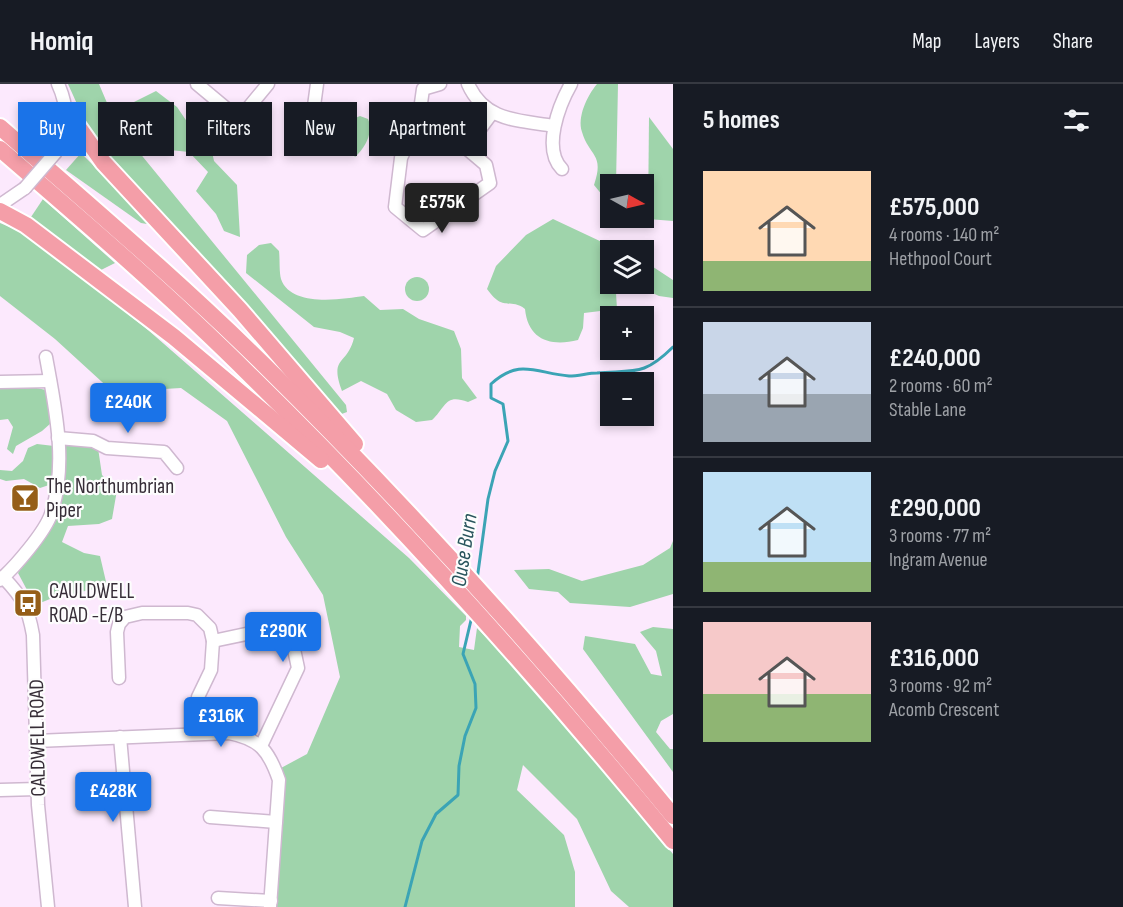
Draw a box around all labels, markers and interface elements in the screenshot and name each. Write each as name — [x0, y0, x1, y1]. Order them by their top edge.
text: Homiq — [30, 25, 94, 58]
text: Map — [912, 29, 941, 54]
text: Layers — [974, 29, 1020, 54]
text: Share — [1053, 29, 1093, 54]
chip: Buy — [18, 102, 86, 156]
chip: Rent — [98, 102, 174, 156]
chip: Filters — [186, 102, 272, 156]
chip: New — [284, 102, 357, 156]
chip: Apartment — [369, 102, 487, 156]
icon: filters — [1060, 104, 1093, 137]
text: 5 homes — [703, 105, 780, 136]
north arrow — [600, 174, 654, 228]
map controls — [600, 174, 654, 426]
pin: £575K — [400, 183, 484, 234]
text: £575K — [419, 190, 465, 214]
text: £575,000 — [889, 192, 979, 223]
icon: home — [751, 195, 823, 267]
text: 4 rooms · 140 m² — [889, 223, 999, 247]
button: layers — [600, 240, 654, 294]
text: Hethpool Court — [889, 247, 992, 271]
button: + — [600, 306, 654, 360]
text: £240,000 — [889, 343, 981, 374]
icon: home — [751, 346, 823, 418]
button: − — [600, 372, 654, 426]
text: 2 rooms · 60 m² — [889, 374, 993, 398]
pin: £240K — [86, 383, 170, 434]
text: £240K — [104, 390, 152, 414]
text: Stable Lane — [889, 398, 966, 422]
place label: The Northumbrian Piper — [46, 474, 174, 523]
bar icon: The Northumbrian Piper — [9, 482, 41, 514]
text: £290,000 — [889, 493, 981, 524]
icon: home — [751, 496, 823, 568]
water label: Ouse Burn — [445, 512, 484, 589]
text: 3 rooms · 77 m² — [889, 524, 991, 548]
text: Ingram Avenue — [889, 548, 988, 572]
place label: CAULDWELL ROAD -E/B — [49, 579, 134, 628]
bus stop icon: CAULDWELL ROAD -E/B — [12, 587, 44, 619]
pin: £290K — [241, 612, 325, 663]
text: £290K — [259, 619, 307, 643]
text: £316,000 — [889, 643, 979, 674]
icon: home — [751, 646, 823, 718]
text: 3 rooms · 92 m² — [889, 674, 992, 698]
street label: CALDWELL ROAD — [24, 679, 51, 797]
pin: £316K — [179, 697, 263, 748]
text: Acomb Crescent — [889, 698, 999, 722]
text: £316K — [198, 704, 244, 728]
pin: £428K — [71, 772, 155, 823]
text: £428K — [89, 779, 137, 803]

